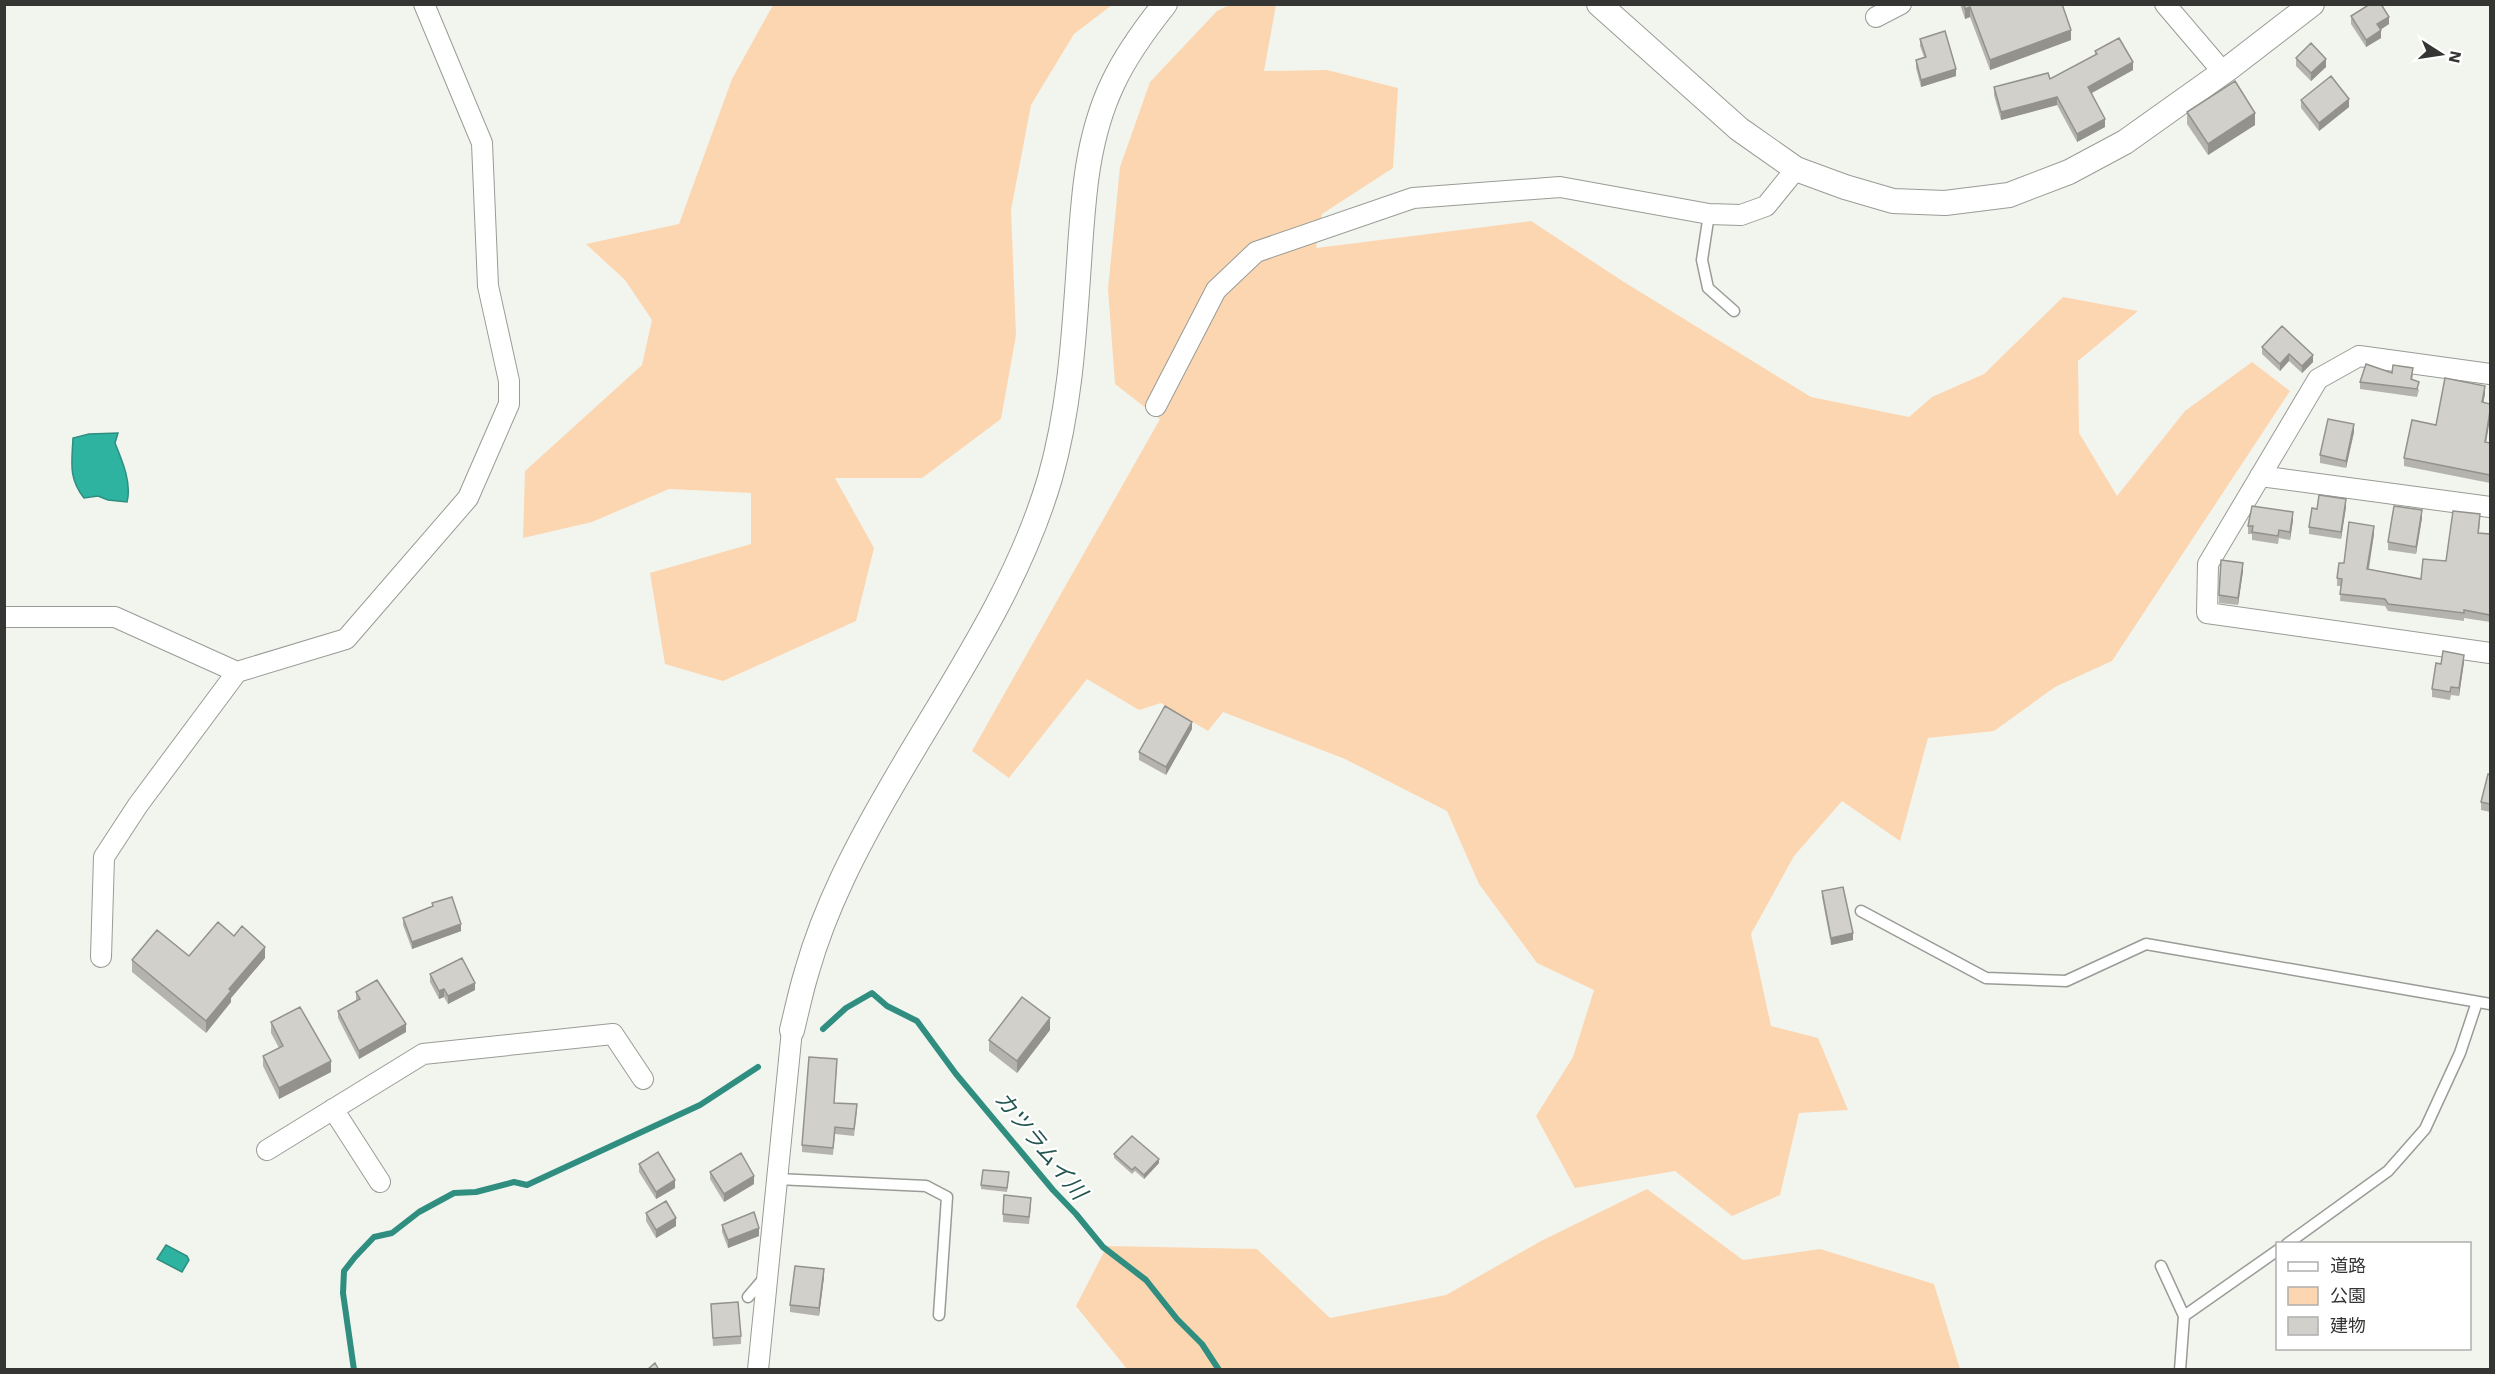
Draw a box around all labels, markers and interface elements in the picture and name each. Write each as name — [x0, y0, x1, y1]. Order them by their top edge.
north arrow — [2411, 24, 2471, 84]
text: N — [2445, 49, 2466, 65]
water label: カツラムイ川 — [990, 1086, 1093, 1206]
legend — [2276, 1242, 2471, 1350]
text: 道路 — [2330, 1255, 2366, 1276]
text: 公園 — [2330, 1285, 2366, 1306]
text: 建物 — [2330, 1315, 2366, 1336]

